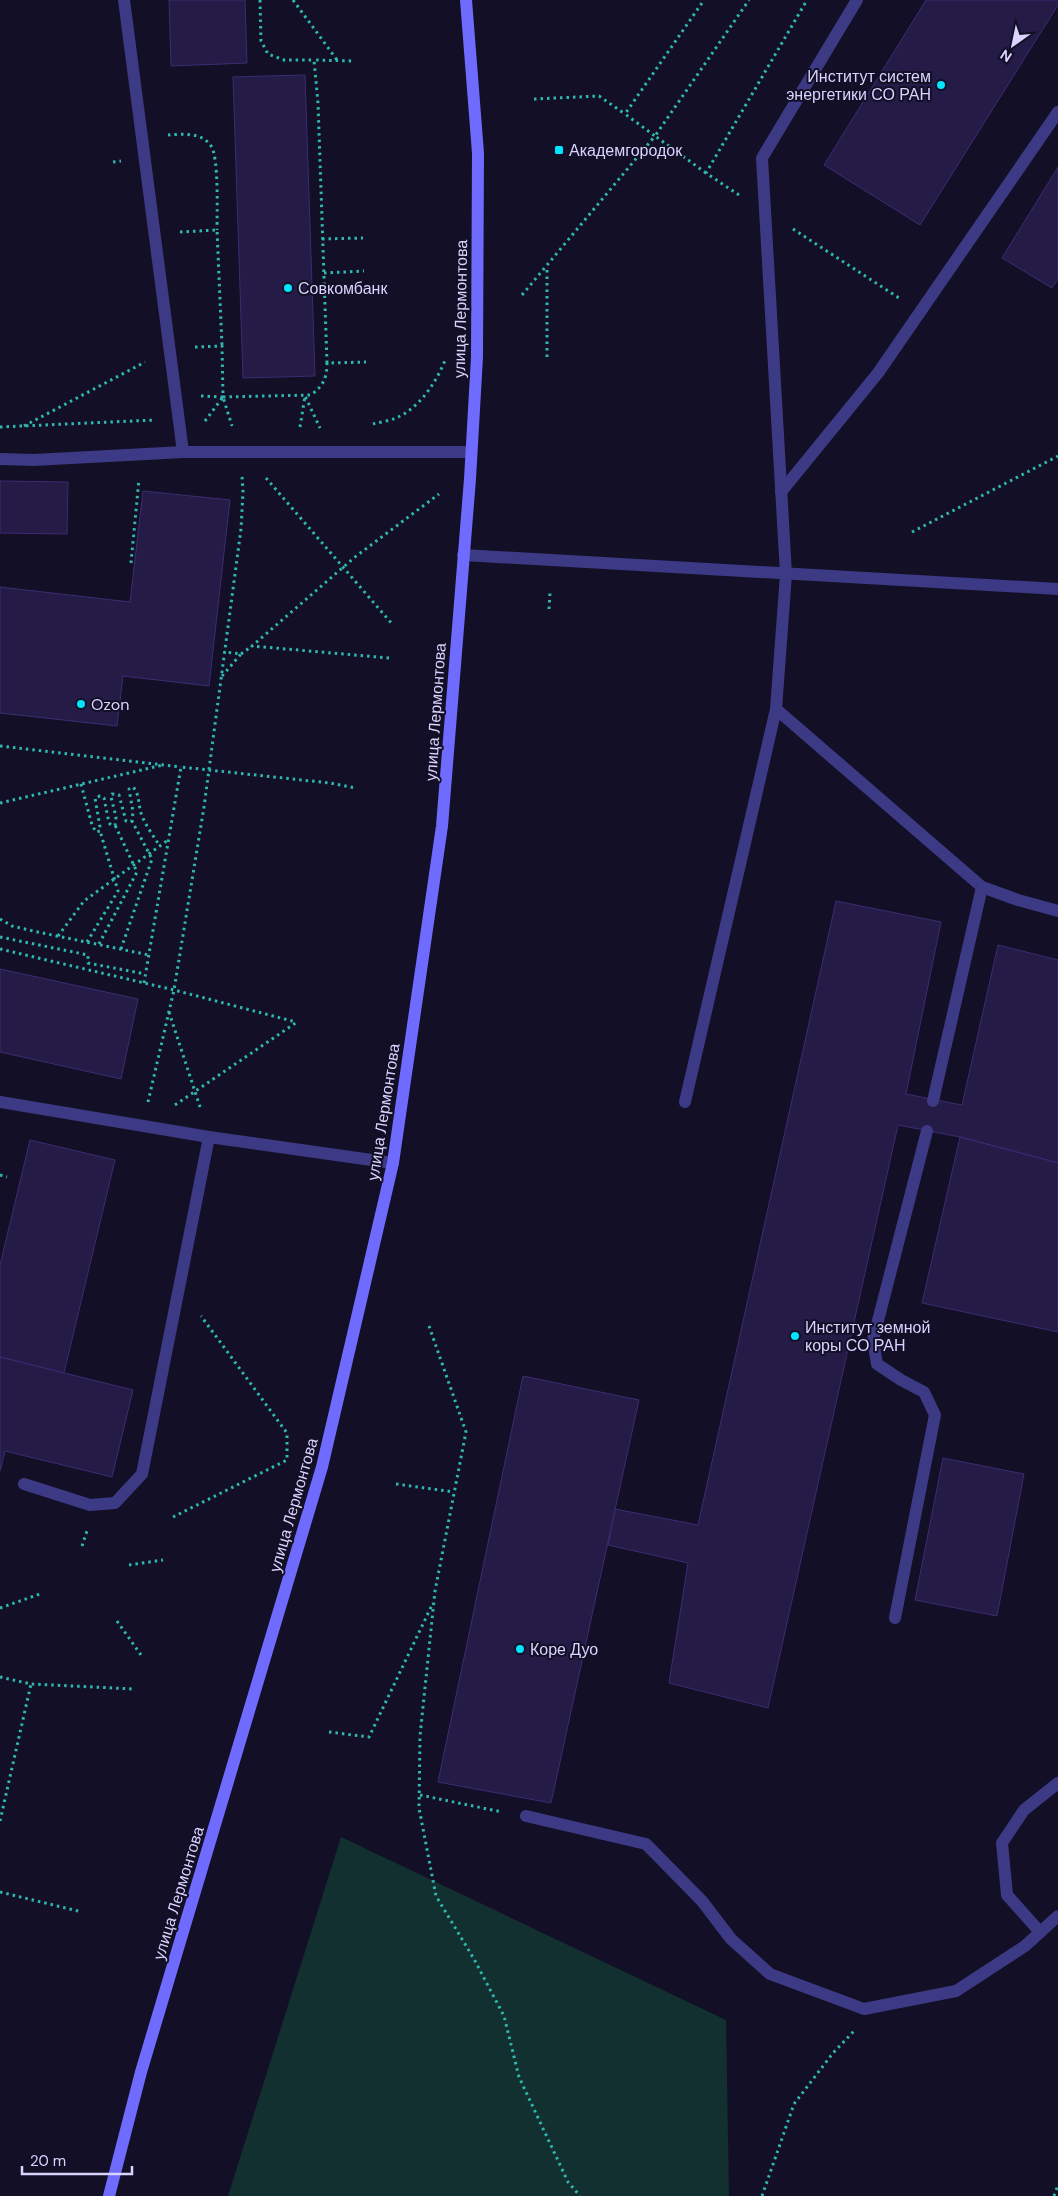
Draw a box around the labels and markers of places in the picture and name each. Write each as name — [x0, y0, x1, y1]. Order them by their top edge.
place label: Институт систем энергетики СО РАН — [786, 66, 931, 105]
marker: Институт систем энергетики СО РАН — [935, 79, 947, 91]
place label: Академгородок — [569, 140, 683, 161]
marker: Академгородок — [553, 144, 565, 156]
place label: Совкомбанк — [298, 278, 388, 299]
marker: Совкомбанк — [282, 282, 294, 294]
place label: Ozon — [91, 694, 129, 715]
marker: Ozon — [75, 698, 87, 710]
place label: Институт земной коры СО РАН — [805, 1317, 930, 1356]
marker: Институт земной коры СО РАН — [789, 1330, 801, 1342]
place label: Коре Дуо — [530, 1639, 598, 1660]
marker: Коре Дуо — [514, 1643, 526, 1655]

